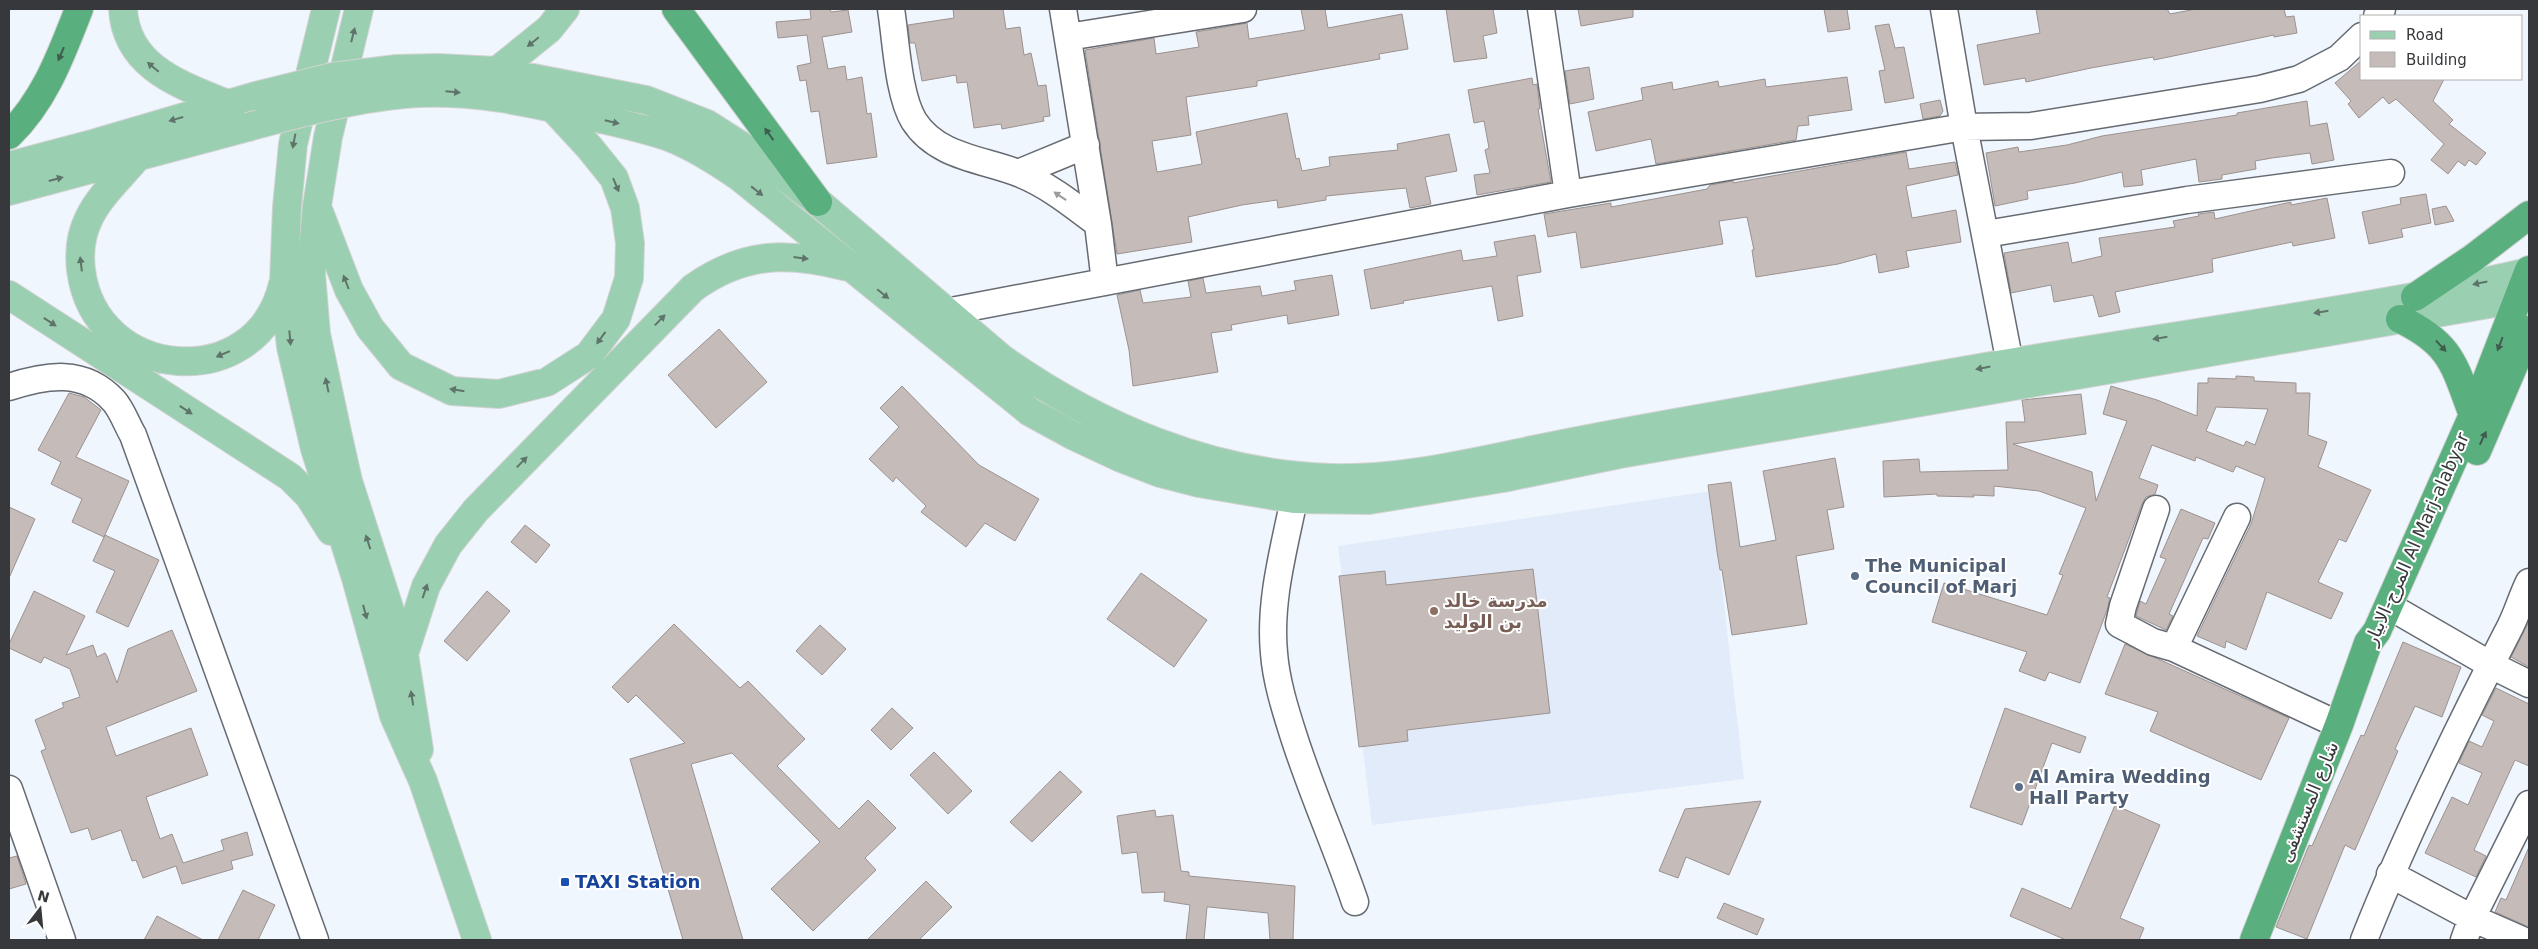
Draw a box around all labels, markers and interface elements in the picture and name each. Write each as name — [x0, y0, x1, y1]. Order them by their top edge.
legend — [2360, 15, 2523, 80]
text: Road — [2406, 26, 2444, 44]
one-way arrow — [349, 28, 357, 43]
one-way arrow — [527, 36, 540, 47]
one-way arrow — [56, 47, 64, 61]
text: Building — [2406, 51, 2467, 69]
one-way arrow — [147, 62, 159, 73]
one-way arrow — [445, 89, 461, 97]
one-way arrow — [168, 116, 183, 124]
one-way arrow — [605, 118, 620, 126]
one-way arrow — [764, 128, 774, 141]
one-way arrow — [290, 134, 298, 149]
one-way arrow — [48, 174, 63, 182]
one-way arrow — [612, 178, 620, 193]
one-way arrow — [750, 185, 763, 196]
one-way arrow — [1053, 191, 1067, 201]
one-way arrow — [794, 254, 810, 262]
one-way arrow — [77, 255, 85, 271]
one-way arrow — [342, 274, 350, 289]
one-way arrow — [2472, 279, 2488, 287]
one-way arrow — [876, 288, 889, 299]
one-way arrow — [2312, 309, 2328, 317]
one-way arrow — [653, 315, 665, 327]
one-way arrow — [43, 317, 56, 327]
one-way arrow — [286, 330, 294, 346]
one-way arrow — [596, 331, 606, 345]
one-way arrow — [2152, 335, 2168, 343]
one-way arrow — [2496, 337, 2504, 352]
one-way arrow — [2435, 339, 2447, 351]
one-way arrow — [216, 351, 230, 359]
one-way arrow — [1975, 364, 1990, 372]
one-way arrow — [323, 377, 331, 393]
one-way arrow — [449, 386, 465, 394]
one-way arrow — [180, 405, 193, 415]
street label: المرج-الابيار Al Marj-alabyar — [2360, 429, 2474, 650]
one-way arrow — [2479, 431, 2487, 445]
one-way arrow — [516, 457, 528, 469]
one-way arrow — [364, 534, 372, 549]
place label: The Municipal Council of Marj — [1865, 555, 2017, 597]
marker: The Municipal Council of Marj — [1849, 570, 1861, 582]
one-way arrow — [422, 583, 429, 598]
place label: مدرسة خالد بن الوليد — [1444, 590, 1548, 633]
one-way arrow — [362, 605, 370, 620]
marker: مدرسة خالد بن الوليد — [1428, 605, 1440, 617]
one-way arrow — [407, 690, 415, 706]
street label: شارع المستشفى — [2275, 738, 2343, 866]
place label: Al Amira Wedding Hall Party — [2029, 766, 2211, 808]
marker: Al Amira Wedding Hall Party — [2013, 781, 2025, 793]
place label: TAXI Station — [575, 871, 700, 892]
marker: TAXI Station — [559, 876, 571, 888]
north arrow — [15, 884, 65, 934]
text: N — [36, 887, 51, 906]

